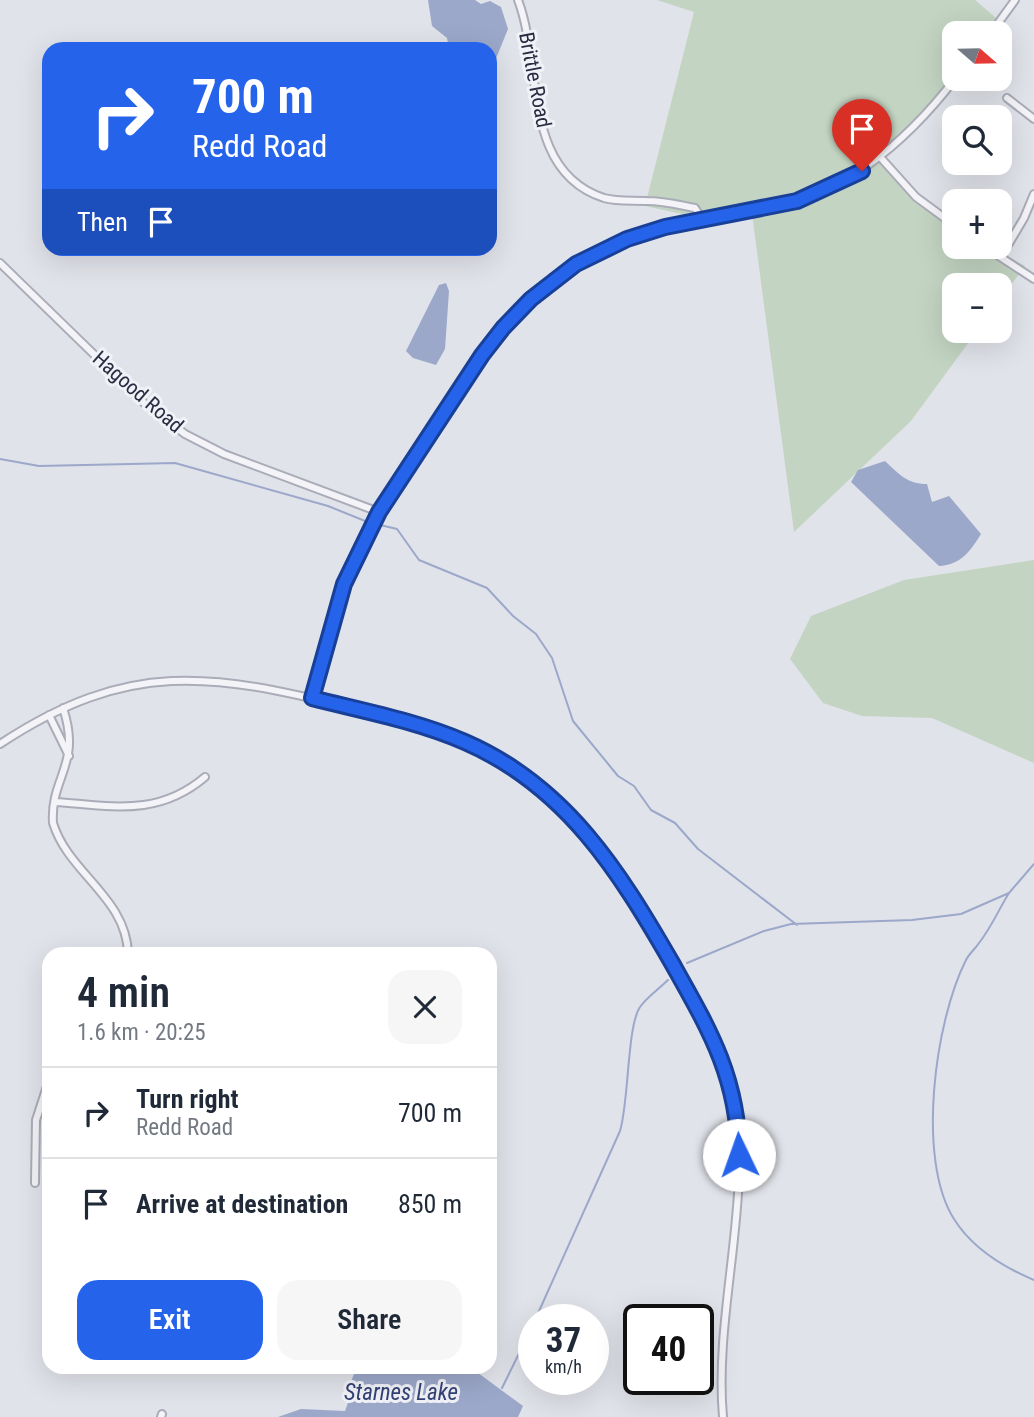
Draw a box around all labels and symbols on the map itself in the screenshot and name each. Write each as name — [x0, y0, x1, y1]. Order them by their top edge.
north arrow — [942, 21, 1012, 91]
street label: Brittle Road — [514, 30, 556, 130]
pin — [832, 99, 892, 171]
street label: Hagood Road — [88, 346, 188, 438]
position arrow — [702, 1118, 776, 1192]
speed limit sign: 40 — [623, 1304, 714, 1395]
water label: Starnes Lake — [344, 1379, 458, 1406]

